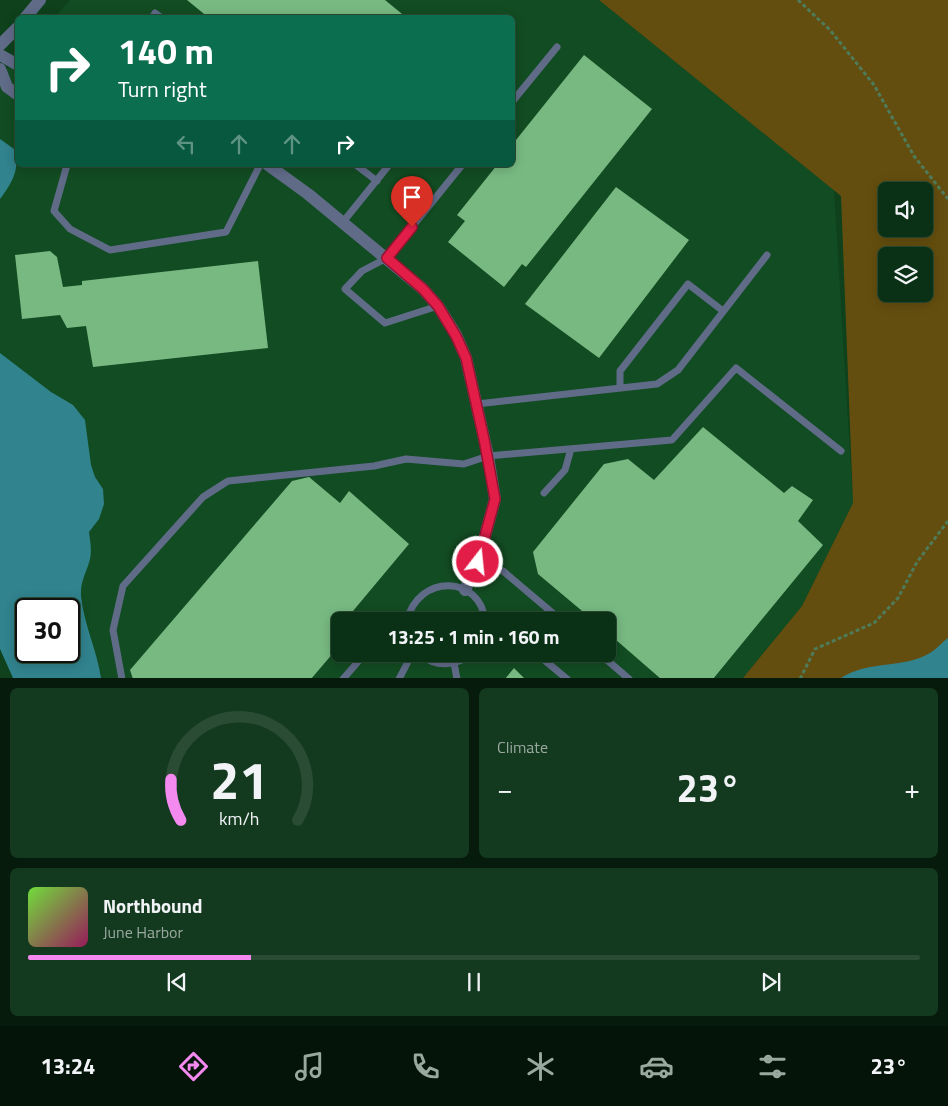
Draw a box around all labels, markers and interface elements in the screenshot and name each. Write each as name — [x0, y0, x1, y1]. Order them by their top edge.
text: 140 m — [118, 24, 214, 78]
icon: right — [35, 35, 100, 100]
text: Turn right — [118, 72, 207, 106]
icon: left — [172, 130, 200, 158]
icon: ahead — [225, 130, 253, 158]
icon: ahead — [278, 130, 306, 158]
icon: right — [331, 130, 359, 158]
pin — [391, 176, 433, 227]
map controls — [878, 182, 933, 302]
button: sound — [878, 182, 933, 237]
icon: arrive — [398, 183, 426, 211]
button: layers — [878, 247, 933, 302]
position arrow — [451, 535, 503, 587]
speed limit sign: 30 — [15, 598, 80, 663]
text: 13:25 · 1 min · 160 m — [387, 622, 560, 651]
text: Climate — [497, 735, 548, 759]
text: 21 — [210, 740, 269, 819]
text: 23° — [677, 759, 740, 817]
text: − — [497, 767, 513, 810]
text: + — [904, 767, 920, 810]
text: km/h — [219, 805, 260, 832]
text: Northbound — [103, 891, 203, 920]
text: June Harbor — [103, 920, 183, 944]
icon: previous — [163, 968, 191, 996]
icon: pause — [460, 968, 488, 996]
icon: next — [757, 968, 785, 996]
text: 13:24 — [40, 1049, 95, 1083]
icon: directions — [176, 1049, 211, 1084]
icon: music — [292, 1049, 327, 1084]
icon: phone — [408, 1049, 443, 1084]
icon: climate — [523, 1049, 558, 1084]
icon: car — [639, 1049, 674, 1084]
icon: filters — [755, 1049, 790, 1084]
text: 23° — [871, 1049, 908, 1083]

